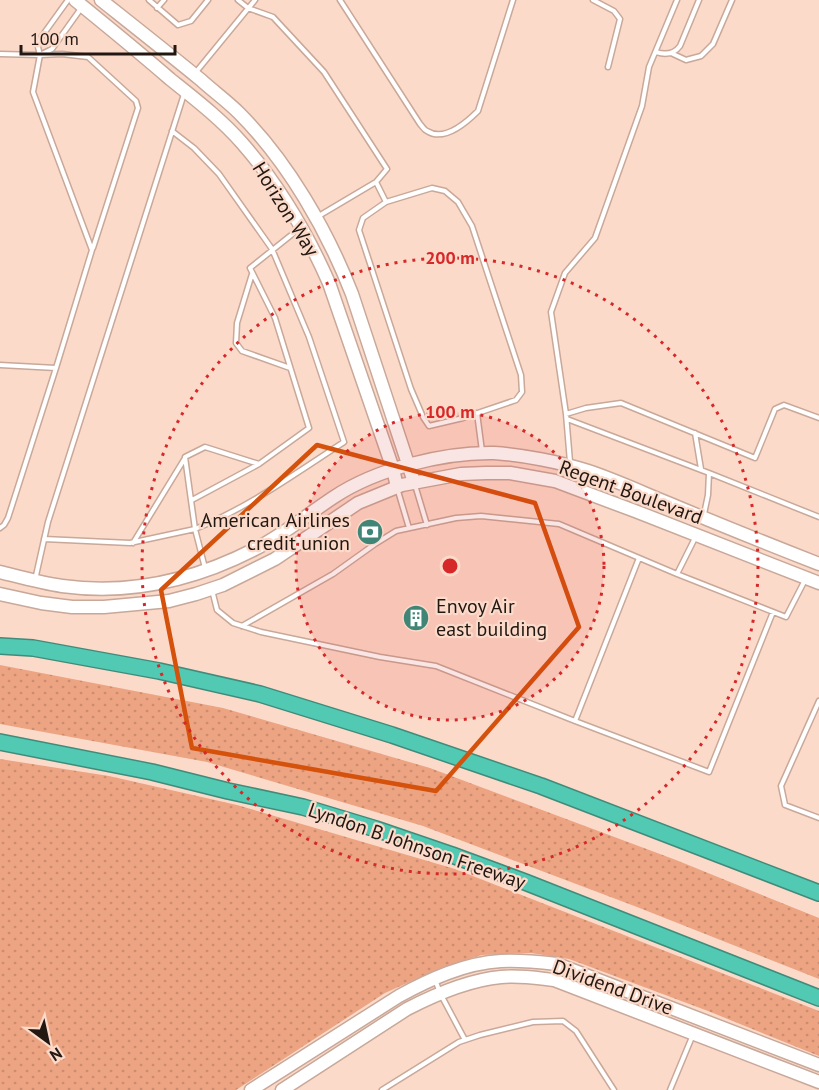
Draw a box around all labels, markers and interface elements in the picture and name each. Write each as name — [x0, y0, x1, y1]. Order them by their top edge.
scale bar — [21, 18, 176, 56]
text: 100 m — [30, 27, 79, 50]
street label: Horizon Way — [247, 157, 326, 262]
text: 200 m — [425, 246, 475, 269]
text: 100 m — [425, 400, 475, 423]
street label: Regent Boulevard — [556, 454, 706, 530]
place label: American Airlines credit union — [201, 507, 350, 556]
bank icon: American Airlines credit union — [355, 517, 385, 547]
centre of rings — [440, 556, 460, 576]
place label: Envoy Air east building — [436, 593, 547, 642]
building icon: Envoy Air east building — [401, 603, 431, 633]
street label: Lyndon B Johnson Freeway — [305, 797, 530, 896]
street label: Dividend Drive — [549, 953, 677, 1021]
north arrow — [18, 1012, 78, 1072]
text: N — [46, 1043, 66, 1066]

